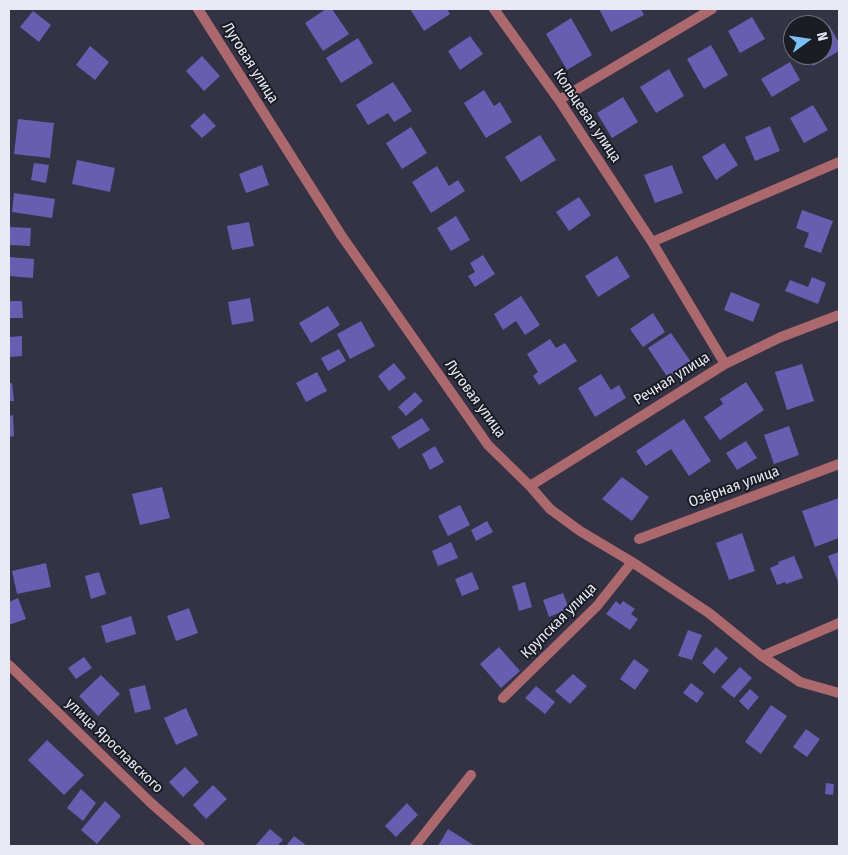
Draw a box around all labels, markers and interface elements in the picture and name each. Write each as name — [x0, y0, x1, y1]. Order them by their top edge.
north arrow — [783, 15, 833, 65]
street label: Луговая улица — [218, 19, 282, 107]
text: N — [813, 30, 831, 43]
street label: Кольцевая улица — [549, 66, 625, 166]
street label: Речная улица — [631, 349, 713, 409]
street label: Луговая улица — [441, 356, 509, 442]
street label: Озёрная улица — [686, 462, 782, 512]
street label: Крупская улица — [517, 579, 601, 663]
street label: улица Ярославского — [61, 695, 167, 797]

